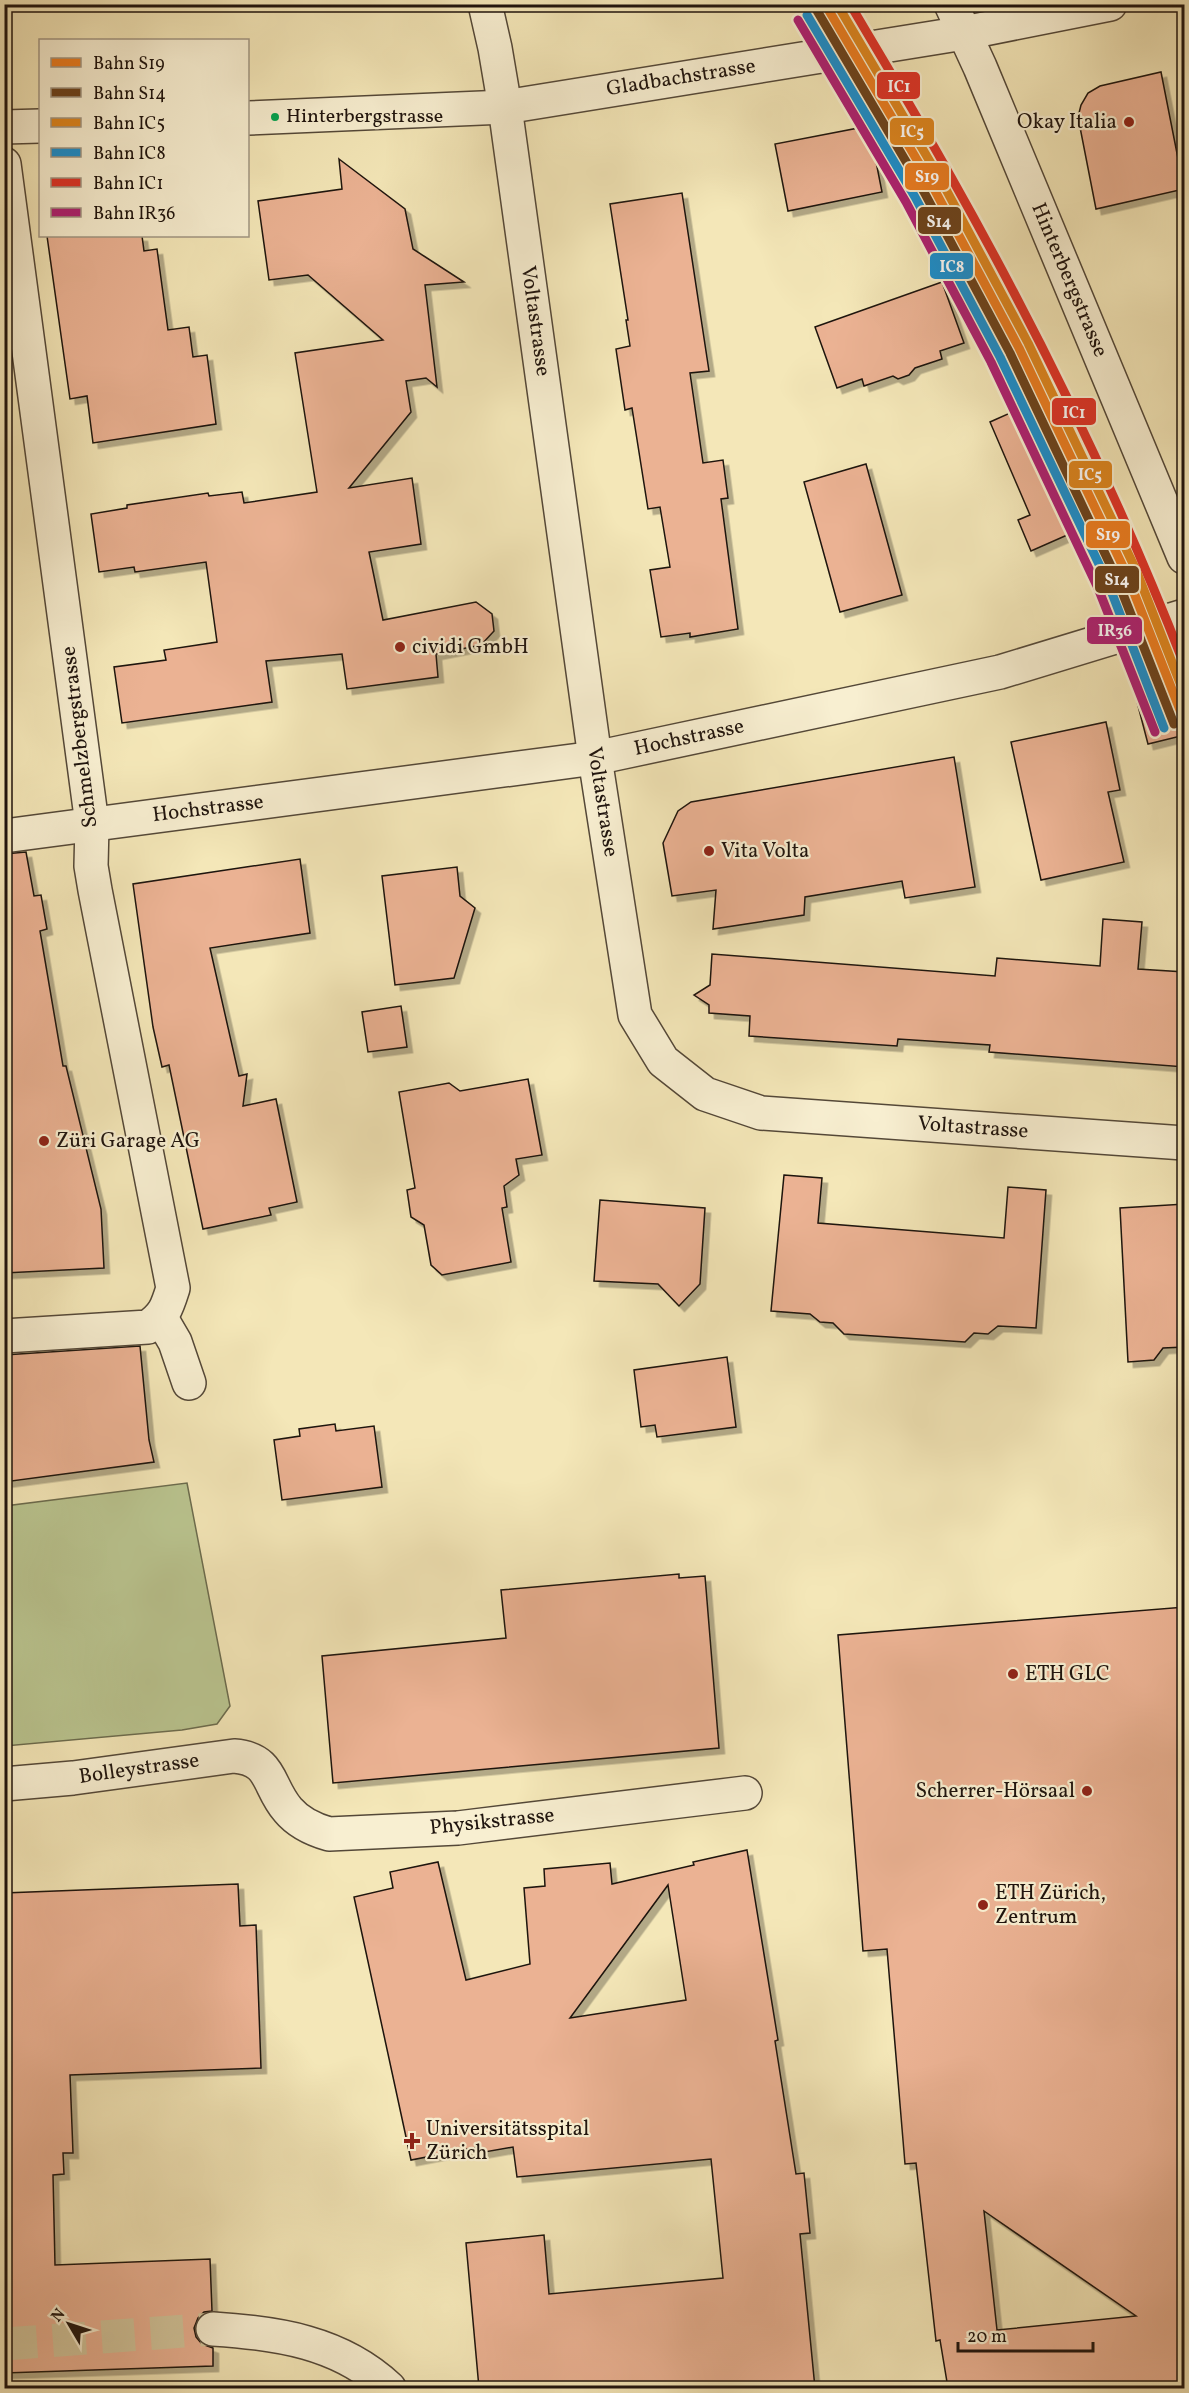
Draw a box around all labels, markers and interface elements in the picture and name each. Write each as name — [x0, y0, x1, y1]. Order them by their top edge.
legend — [39, 39, 249, 237]
text: Bahn S19 — [93, 52, 165, 77]
street label: Gladbachstrasse — [604, 52, 758, 104]
line badge: IC1 — [876, 71, 921, 100]
text: IC1 — [888, 77, 910, 99]
text: Bahn S14 — [93, 82, 166, 107]
place label: Hinterbergstrasse — [286, 103, 443, 131]
place label: Okay Italia — [1017, 108, 1117, 137]
marker: Hinterbergstrasse — [269, 111, 281, 123]
text: Bahn IC5 — [93, 112, 165, 137]
marker: Okay Italia — [1122, 115, 1136, 129]
line badge: IC5 — [889, 117, 935, 146]
text: IC5 — [900, 122, 924, 144]
text: Bahn IC8 — [93, 142, 166, 167]
line badge: S19 — [904, 162, 950, 191]
text: S19 — [915, 167, 939, 189]
text: Bahn IC1 — [93, 172, 163, 197]
street label: Hinterbergstrasse — [1023, 198, 1115, 362]
text: Bahn IR36 — [93, 202, 175, 227]
line badge: S14 — [917, 206, 962, 235]
text: S14 — [926, 212, 952, 234]
line badge: IC8 — [929, 252, 974, 280]
text: IC8 — [939, 257, 965, 279]
street label: Voltastrasse — [513, 264, 557, 378]
line badge: IC1 — [1051, 397, 1097, 426]
text: IC1 — [1063, 403, 1085, 425]
line badge: IC5 — [1068, 460, 1113, 489]
text: IC5 — [1078, 465, 1102, 487]
line badge: S19 — [1085, 520, 1131, 549]
text: S19 — [1096, 525, 1120, 547]
line badge: S14 — [1094, 565, 1140, 594]
text: S14 — [1104, 570, 1130, 592]
line badge: IR36 — [1086, 616, 1143, 645]
text: IR36 — [1098, 621, 1132, 643]
place label: cividi GmbH — [412, 633, 529, 662]
marker: cividi GmbH — [393, 640, 407, 654]
street label: Schmelzbergstrasse — [54, 644, 106, 829]
street label: Hochstrasse — [631, 712, 747, 764]
street label: Voltastrasse — [579, 745, 625, 859]
street label: Hochstrasse — [151, 788, 265, 830]
place label: Vita Volta — [721, 837, 810, 866]
marker: Vita Volta — [702, 844, 716, 858]
street label: Voltastrasse — [917, 1110, 1029, 1146]
place label: Züri Garage AG — [56, 1127, 200, 1156]
marker: Züri Garage AG — [37, 1134, 51, 1148]
place label: ETH GLC — [1025, 1660, 1110, 1689]
marker: ETH GLC — [1006, 1667, 1020, 1681]
street label: Bolleystrasse — [77, 1746, 201, 1792]
place label: Scherrer-Hörsaal — [916, 1777, 1075, 1806]
marker: Scherrer-Hörsaal — [1080, 1784, 1094, 1798]
street label: Physikstrasse — [428, 1801, 556, 1843]
place label: ETH Zürich, Zentrum — [995, 1879, 1106, 1932]
marker: ETH Zürich, Zentrum — [976, 1898, 990, 1912]
place label: Universitätsspital Zürich — [426, 2115, 589, 2168]
marker: Universitätsspital Zürich — [403, 2132, 421, 2150]
north arrow — [39, 2294, 99, 2354]
text: N — [47, 2304, 71, 2327]
scale bar — [958, 2315, 1093, 2353]
text: 20 m — [967, 2325, 1007, 2350]

